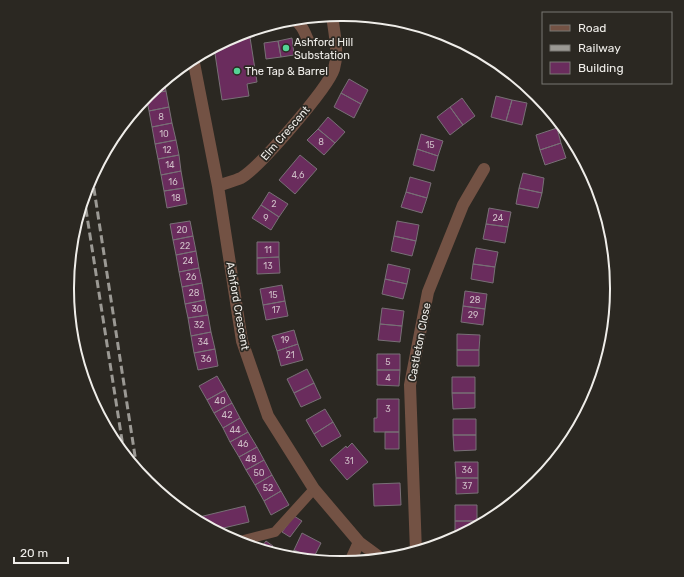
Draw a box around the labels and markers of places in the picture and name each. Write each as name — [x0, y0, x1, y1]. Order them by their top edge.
place label: Ashford Hill Substation — [294, 36, 353, 62]
marker: Ashford Hill Substation — [281, 43, 291, 53]
place label: The Tap & Barrel — [245, 65, 328, 78]
marker: The Tap & Barrel — [232, 66, 242, 76]

